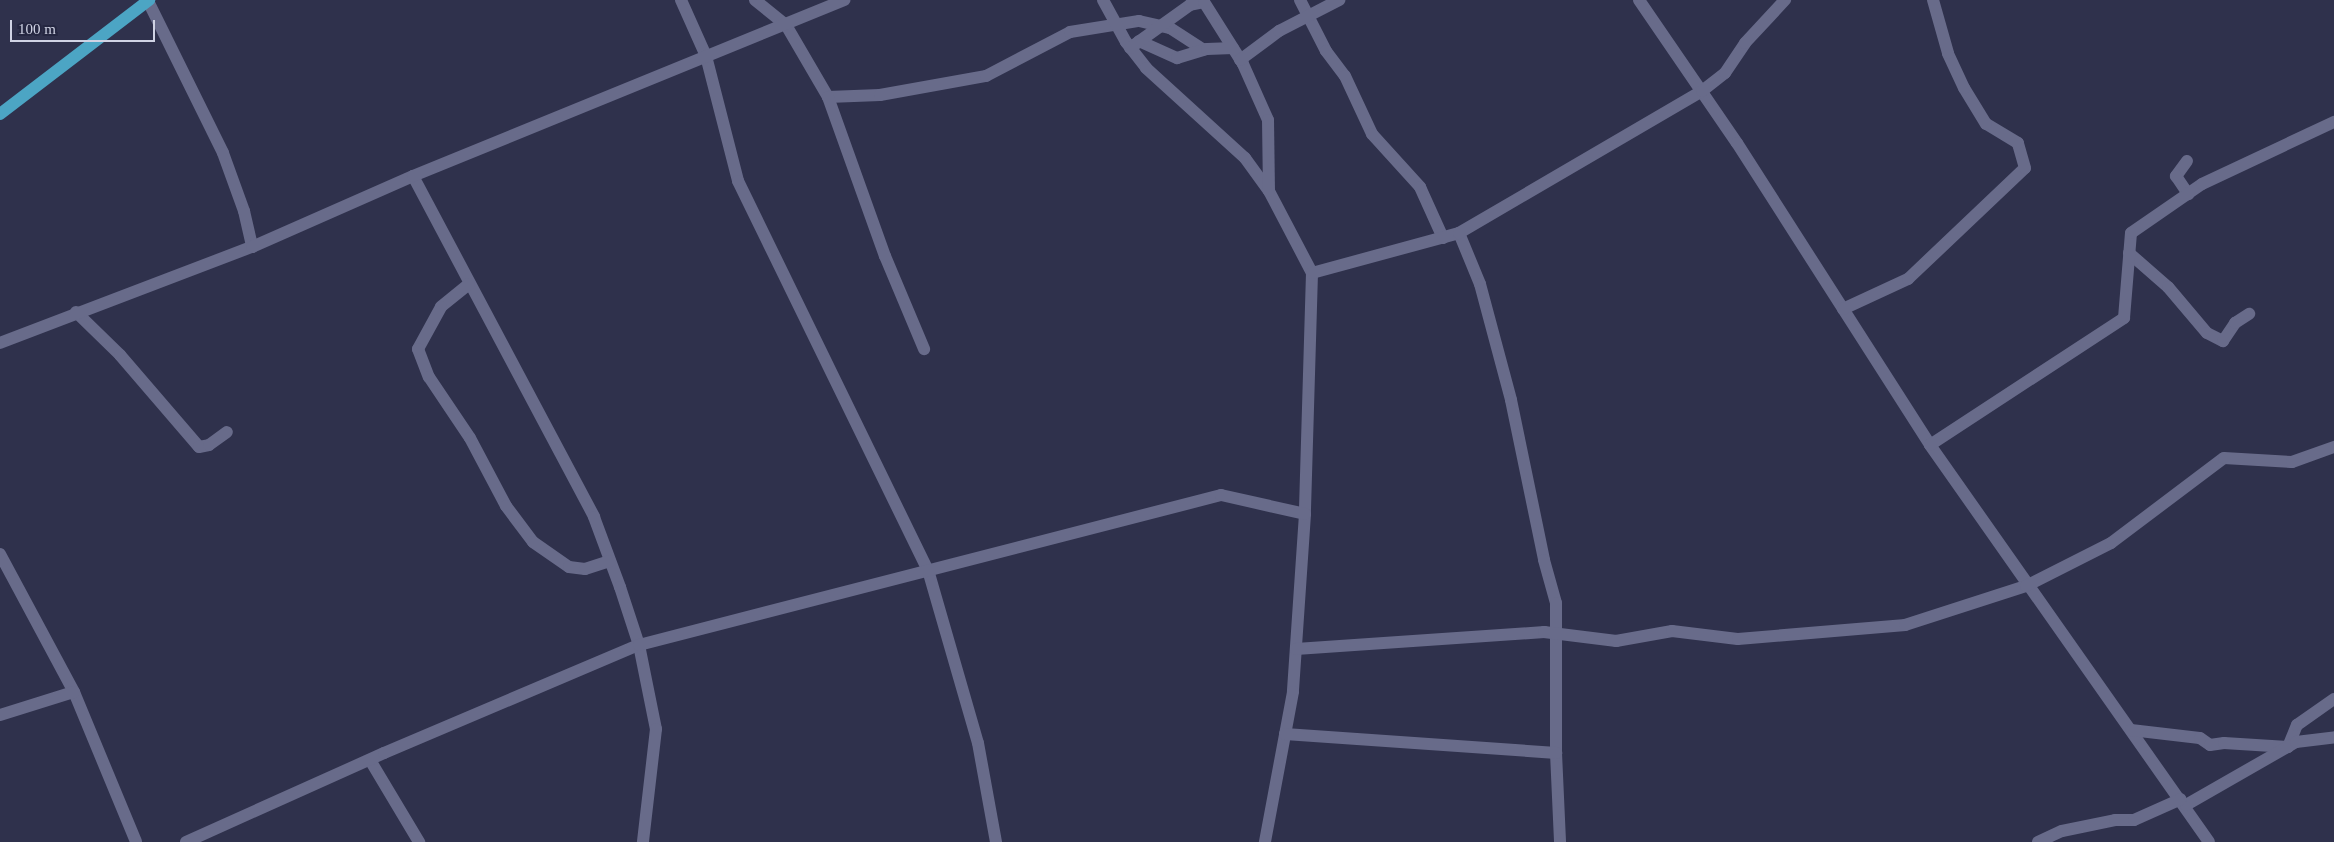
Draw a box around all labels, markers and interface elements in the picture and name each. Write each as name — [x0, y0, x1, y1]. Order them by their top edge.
scale bar — [12, 10, 158, 42]
text: 100 m — [18, 21, 56, 37]

